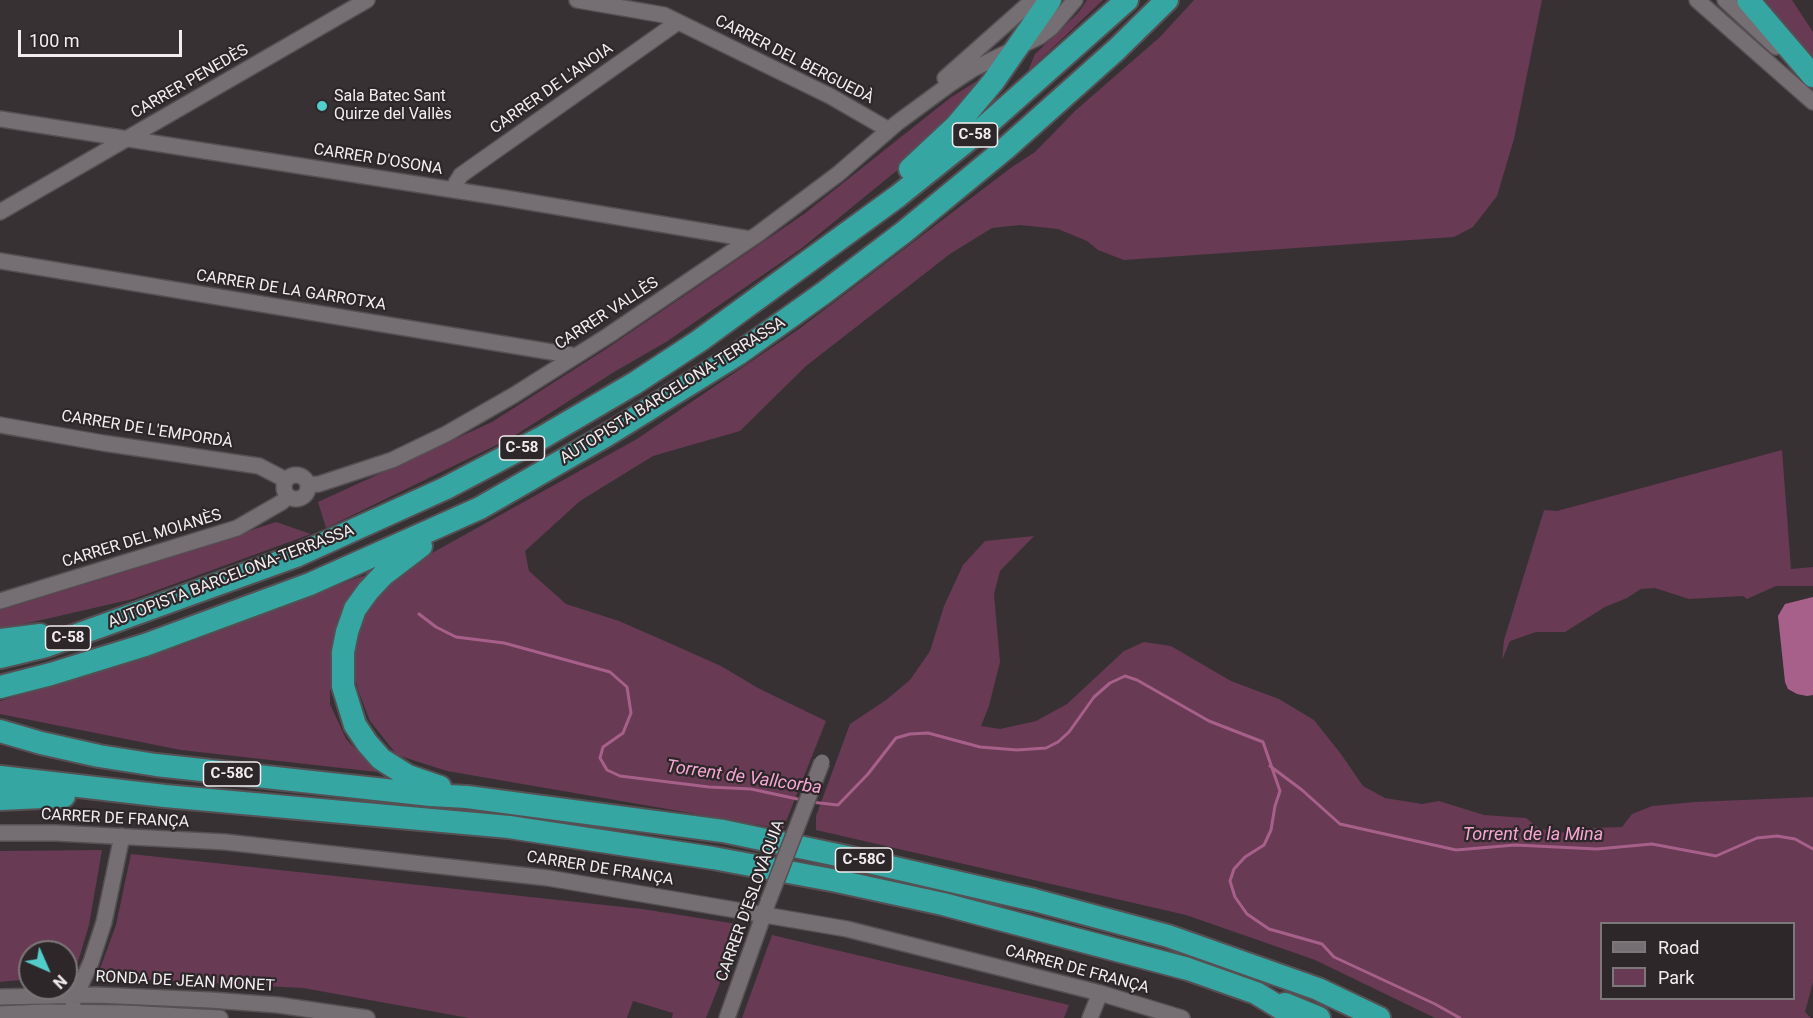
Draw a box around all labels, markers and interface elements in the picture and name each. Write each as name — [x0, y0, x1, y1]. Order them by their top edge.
street label: CARRER DEL BERGUEDÀ — [711, 12, 877, 108]
scale bar — [21, 18, 184, 56]
text: 100 m — [29, 30, 80, 51]
street label: CARRER DE L'ANOIA — [487, 39, 617, 139]
street label: CARRER PENEDÈS — [128, 41, 252, 123]
place label: Sala Batec Sant Quirze del Vallès — [334, 87, 452, 125]
marker: Sala Batec Sant Quirze del Vallès — [315, 99, 329, 113]
road number: C-58 — [952, 123, 998, 147]
street label: CARRER D'OSONA — [312, 140, 444, 180]
street label: CARRER DE LA GARROTXA — [195, 266, 387, 316]
street label: CARRER VALLÈS — [552, 273, 662, 355]
street label: AUTOPISTA BARCELONA-TERRASSA — [557, 313, 789, 469]
street label: CARRER DE L'EMPORDÀ — [60, 407, 234, 453]
road number: C-58 — [500, 436, 544, 460]
street label: CARRER DEL MOIANÈS — [60, 506, 224, 572]
street label: AUTOPISTA BARCELONA-TERRASSA — [105, 521, 357, 633]
road number: C-58 — [46, 626, 90, 650]
water label: Torrent de Vallcorba — [665, 756, 823, 800]
road number: C-58C — [204, 762, 260, 786]
street label: CARRER DE FRANÇA — [40, 806, 190, 832]
street label: CARRER D'ESLOVÀQUIA — [713, 818, 789, 984]
water label: Torrent de la Mina — [1463, 824, 1603, 846]
street label: CARRER DE FRANÇA — [525, 848, 675, 890]
road number: C-58C — [836, 848, 892, 872]
legend — [1600, 922, 1795, 1000]
text: Road — [1658, 937, 1699, 958]
north arrow — [18, 940, 78, 1000]
street label: CARRER DE FRANÇA — [1003, 942, 1151, 998]
text: Park — [1658, 967, 1694, 988]
street label: RONDA DE JEAN MONET — [95, 968, 275, 996]
text: N — [49, 971, 70, 992]

